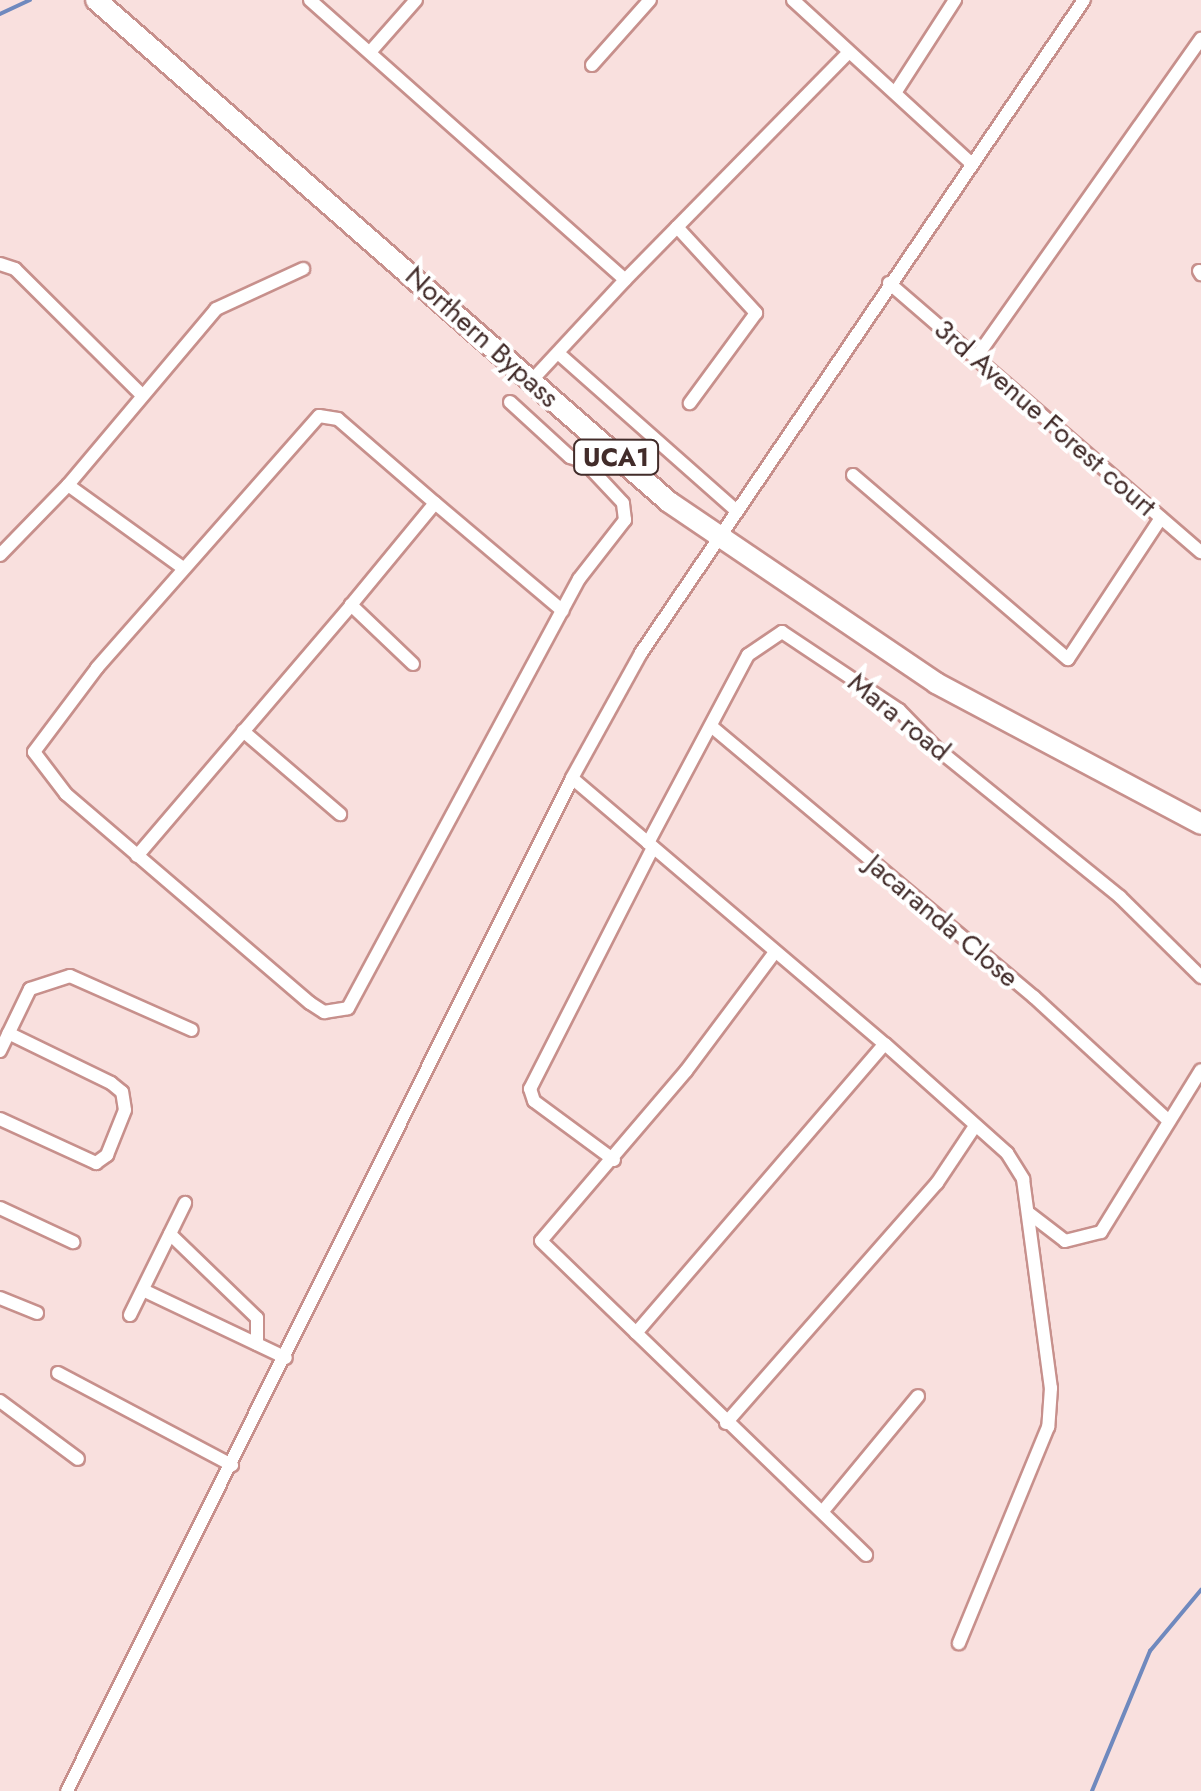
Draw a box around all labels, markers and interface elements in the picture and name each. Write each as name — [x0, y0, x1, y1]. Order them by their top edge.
street label: Northern Bypass — [398, 259, 566, 415]
street label: 3rd Avenue Forest court — [927, 312, 1163, 524]
road number: UCA1 — [571, 437, 661, 477]
street label: Mara road — [841, 666, 957, 768]
street label: Jacaranda Close — [859, 847, 1025, 995]

